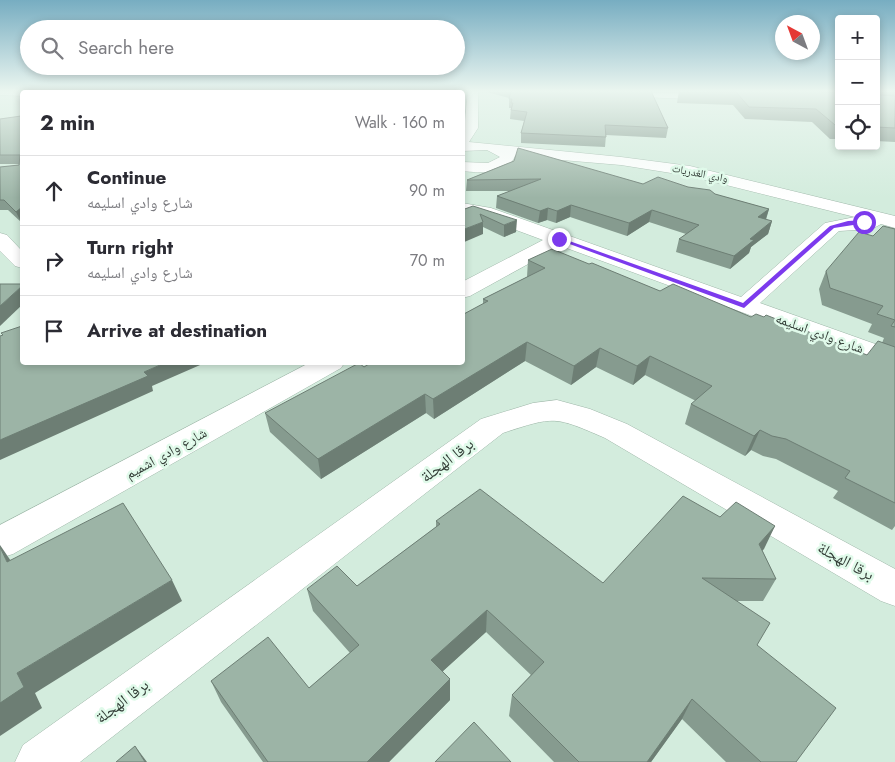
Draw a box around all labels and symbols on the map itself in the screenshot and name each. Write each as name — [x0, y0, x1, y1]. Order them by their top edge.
north arrow — [775, 15, 820, 60]
street label: وادي الغدريات — [671, 160, 729, 187]
route start — [853, 211, 876, 234]
route end — [548, 228, 571, 251]
street label: شارع وادي اسليمه — [773, 308, 867, 360]
street label: شارع وادي اشميم — [122, 422, 211, 485]
street label: برقا الهجلة — [416, 432, 478, 488]
street label: برقا الهجلة — [814, 536, 878, 586]
street label: برقا الهجلة — [91, 673, 153, 729]

